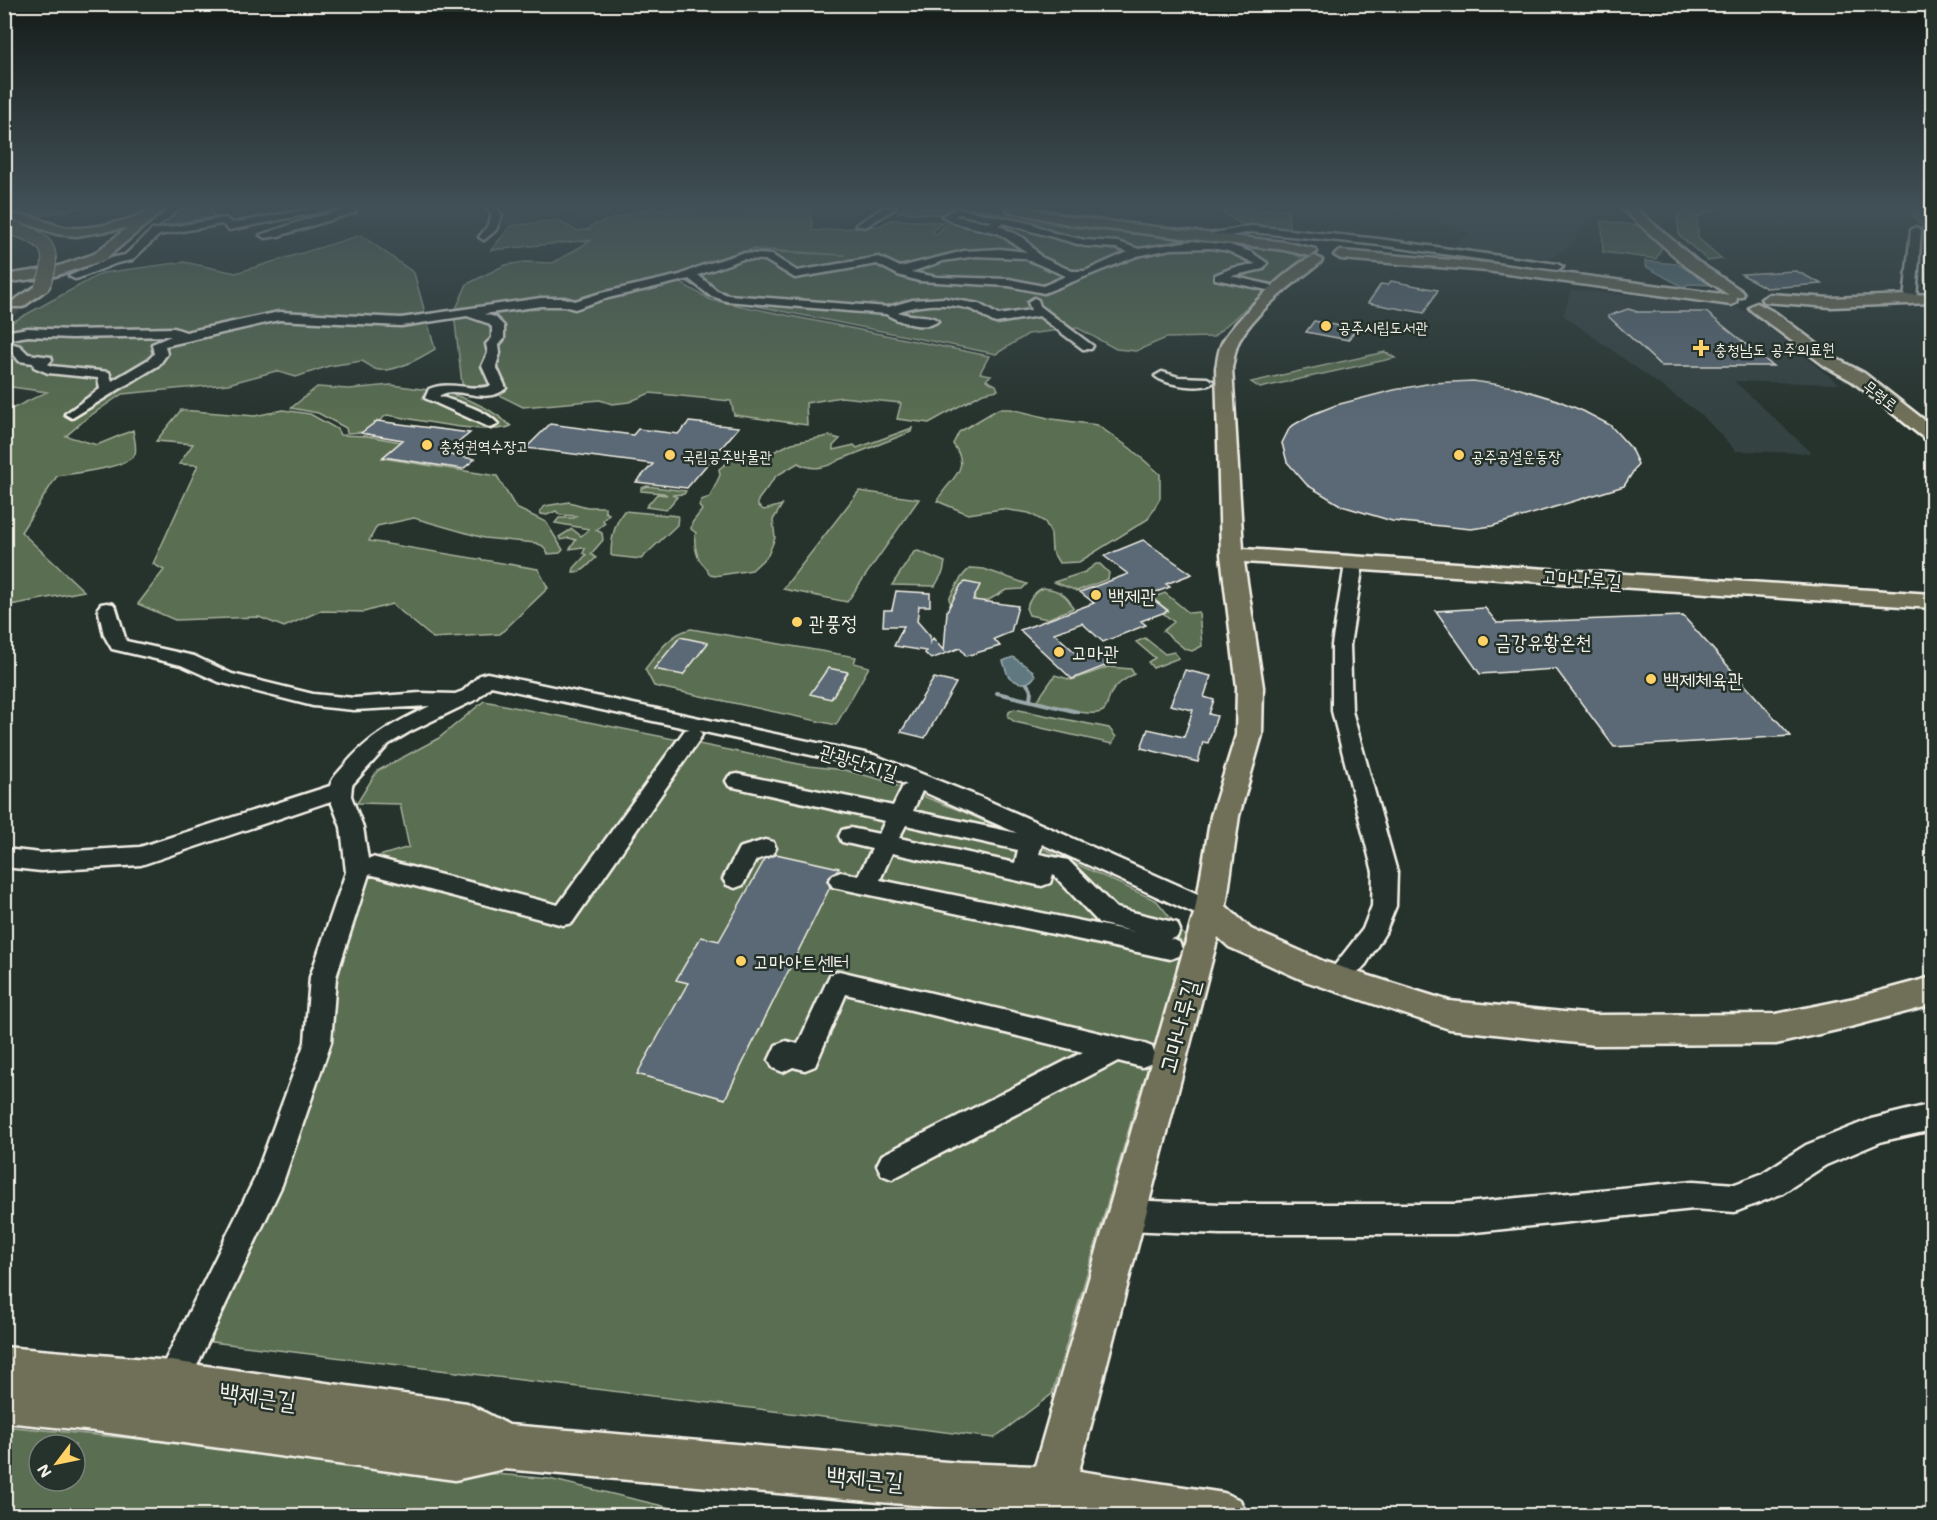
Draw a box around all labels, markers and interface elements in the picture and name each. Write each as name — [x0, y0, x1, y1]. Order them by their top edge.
place label: 공주시립도서관 — [1338, 316, 1428, 337]
marker: 공주시립도서관 — [1319, 319, 1333, 333]
place label: 충청남도 공주의료원 — [1714, 338, 1835, 359]
marker: 충청남도 공주의료원 — [1692, 339, 1710, 357]
street label: 무령로 — [1859, 375, 1903, 415]
place label: 충청권역수장고 — [439, 435, 529, 456]
marker: 충청권역수장고 — [420, 438, 434, 452]
place label: 국립공주박물관 — [682, 445, 772, 466]
place label: 공주공설운동장 — [1471, 445, 1561, 466]
marker: 국립공주박물관 — [663, 448, 677, 462]
marker: 공주공설운동장 — [1452, 448, 1466, 462]
street label: 고마나루길 — [1541, 562, 1623, 594]
place label: 백제관 — [1108, 582, 1156, 608]
marker: 백제관 — [1089, 588, 1103, 602]
place label: 관풍정 — [809, 609, 857, 635]
marker: 관풍정 — [790, 615, 804, 629]
place label: 금강유황온천 — [1495, 628, 1592, 654]
marker: 금강유황온천 — [1476, 634, 1490, 648]
place label: 고마관 — [1071, 639, 1119, 665]
marker: 고마관 — [1052, 645, 1066, 659]
place label: 백제체육관 — [1663, 666, 1743, 692]
marker: 백제체육관 — [1644, 672, 1658, 686]
street label: 관광단지길 — [817, 737, 901, 785]
place label: 고마아트센터 — [753, 948, 850, 974]
marker: 고마아트센터 — [734, 954, 748, 968]
street label: 고마나루길 — [1151, 975, 1205, 1077]
street label: 백제큰길 — [218, 1374, 298, 1416]
north arrow — [27, 1433, 87, 1493]
street label: 백제큰길 — [825, 1458, 905, 1496]
text: N — [32, 1460, 56, 1482]

